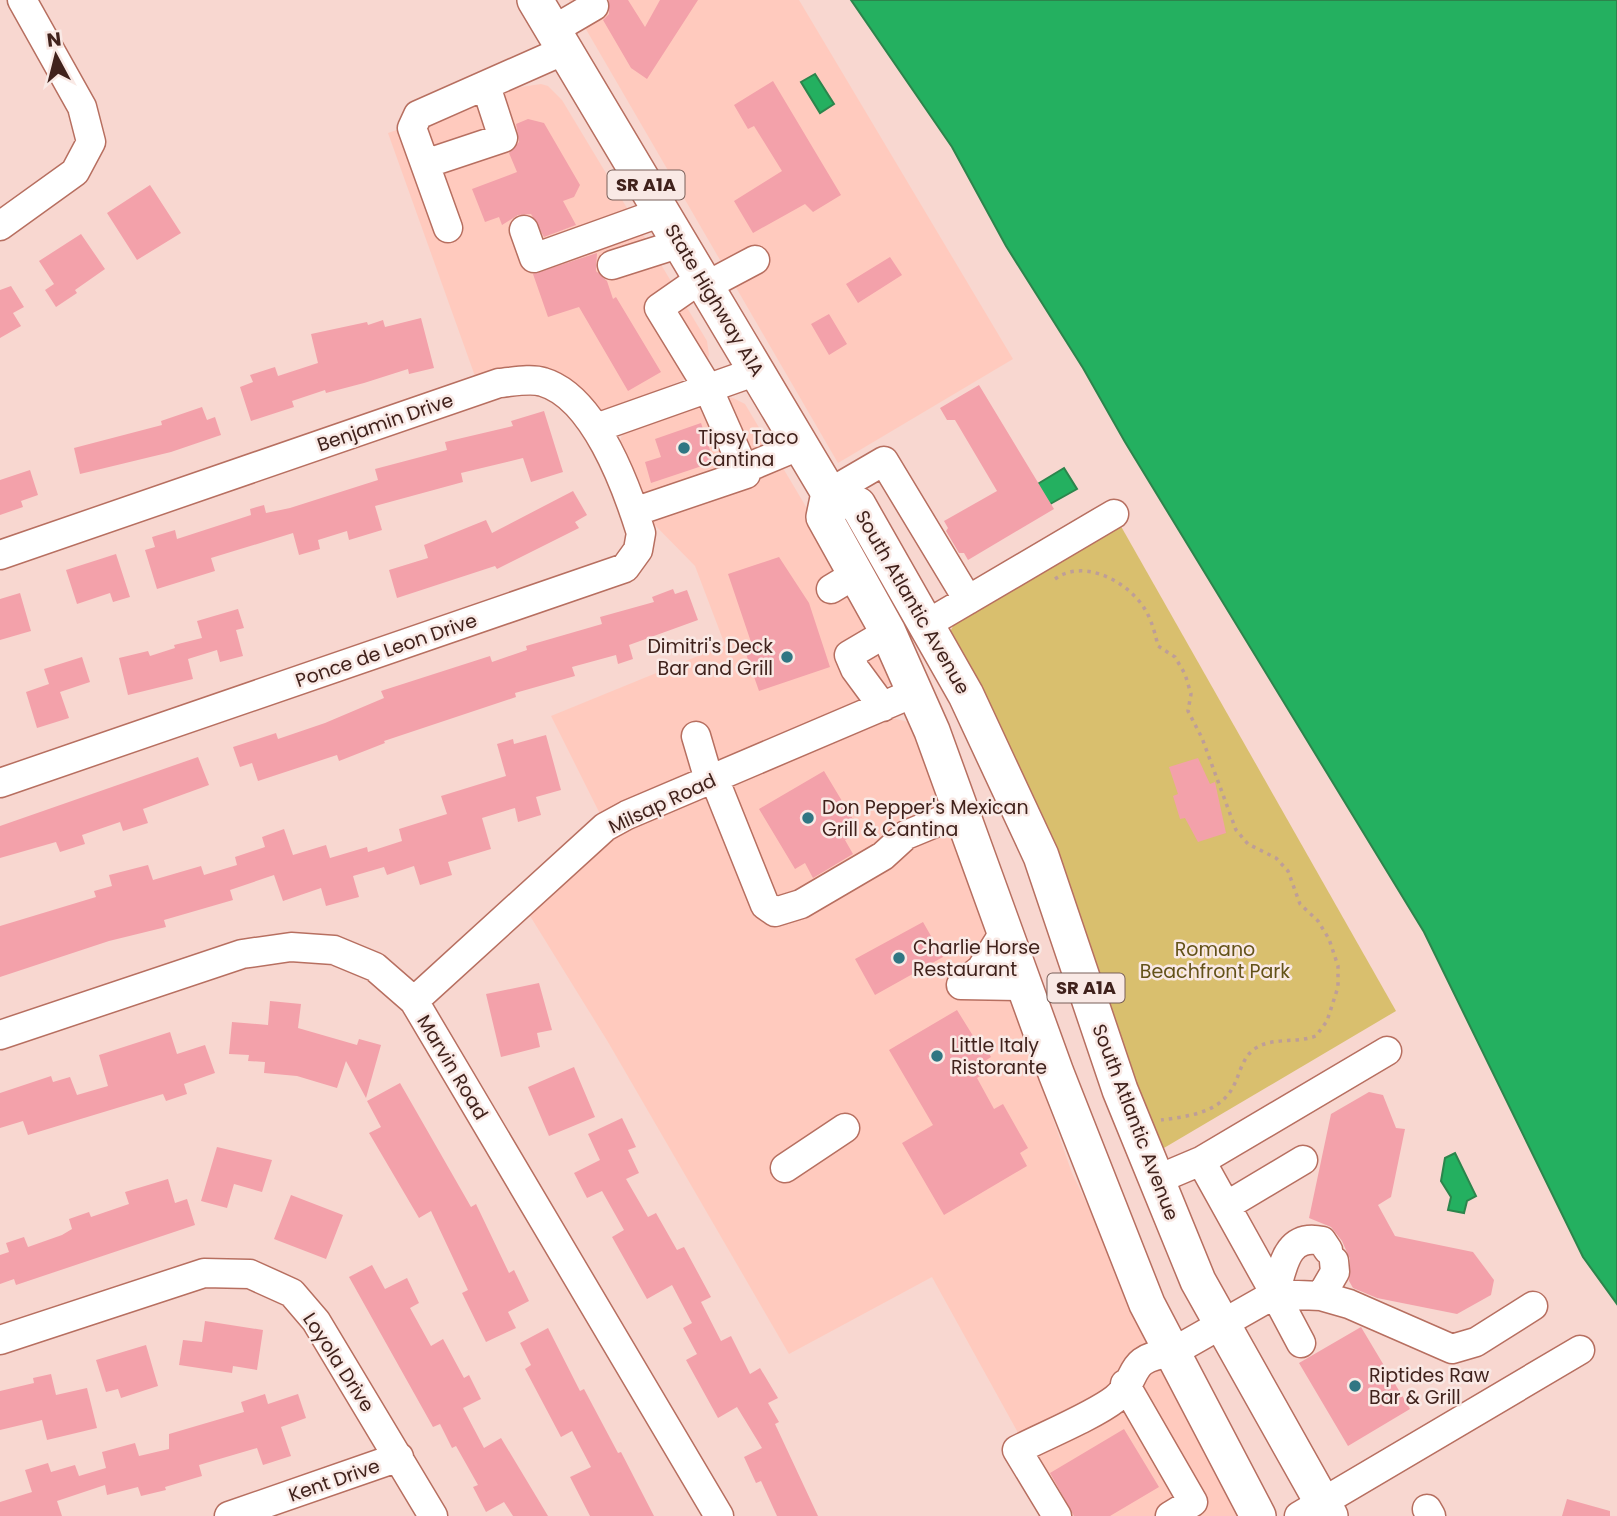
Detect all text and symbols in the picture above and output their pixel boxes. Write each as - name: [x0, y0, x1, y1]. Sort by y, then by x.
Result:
- north arrow: [21, 21, 91, 91]
- text: N: [45, 25, 63, 54]
- road number: SR A1A: [608, 170, 684, 200]
- street label: State Highway A1A: [658, 219, 771, 382]
- street label: Benjamin Drive: [314, 387, 457, 458]
- place label: Tipsy Taco Cantina: [698, 424, 798, 473]
- marker: Tipsy Taco Cantina: [676, 440, 692, 456]
- street label: South Atlantic Avenue: [849, 505, 976, 699]
- street label: Ponce de Leon Drive: [292, 607, 481, 694]
- place label: Dimitri's Deck Bar and Grill: [647, 633, 773, 682]
- marker: Dimitri's Deck Bar and Grill: [779, 649, 795, 665]
- street label: Milsap Road: [604, 767, 720, 840]
- place label: Don Pepper's Mexican Grill & Cantina: [822, 794, 1029, 843]
- marker: Don Pepper's Mexican Grill & Cantina: [800, 810, 816, 826]
- place label: Charlie Horse Restaurant: [913, 934, 1040, 983]
- park label: Romano Beachfront Park: [1140, 936, 1290, 985]
- marker: Charlie Horse Restaurant: [891, 950, 907, 966]
- road number: SR A1A: [1048, 973, 1124, 1002]
- street label: Marvin Road: [411, 1010, 495, 1125]
- street label: South Atlantic Avenue: [1086, 1020, 1186, 1224]
- place label: Little Italy Ristorante: [951, 1032, 1047, 1081]
- marker: Little Italy Ristorante: [929, 1048, 945, 1064]
- street label: Loyola Drive: [296, 1307, 381, 1417]
- place label: Riptides Raw Bar & Grill: [1369, 1362, 1490, 1411]
- marker: Riptides Raw Bar & Grill: [1347, 1378, 1363, 1394]
- street label: Kent Drive: [285, 1452, 383, 1509]

